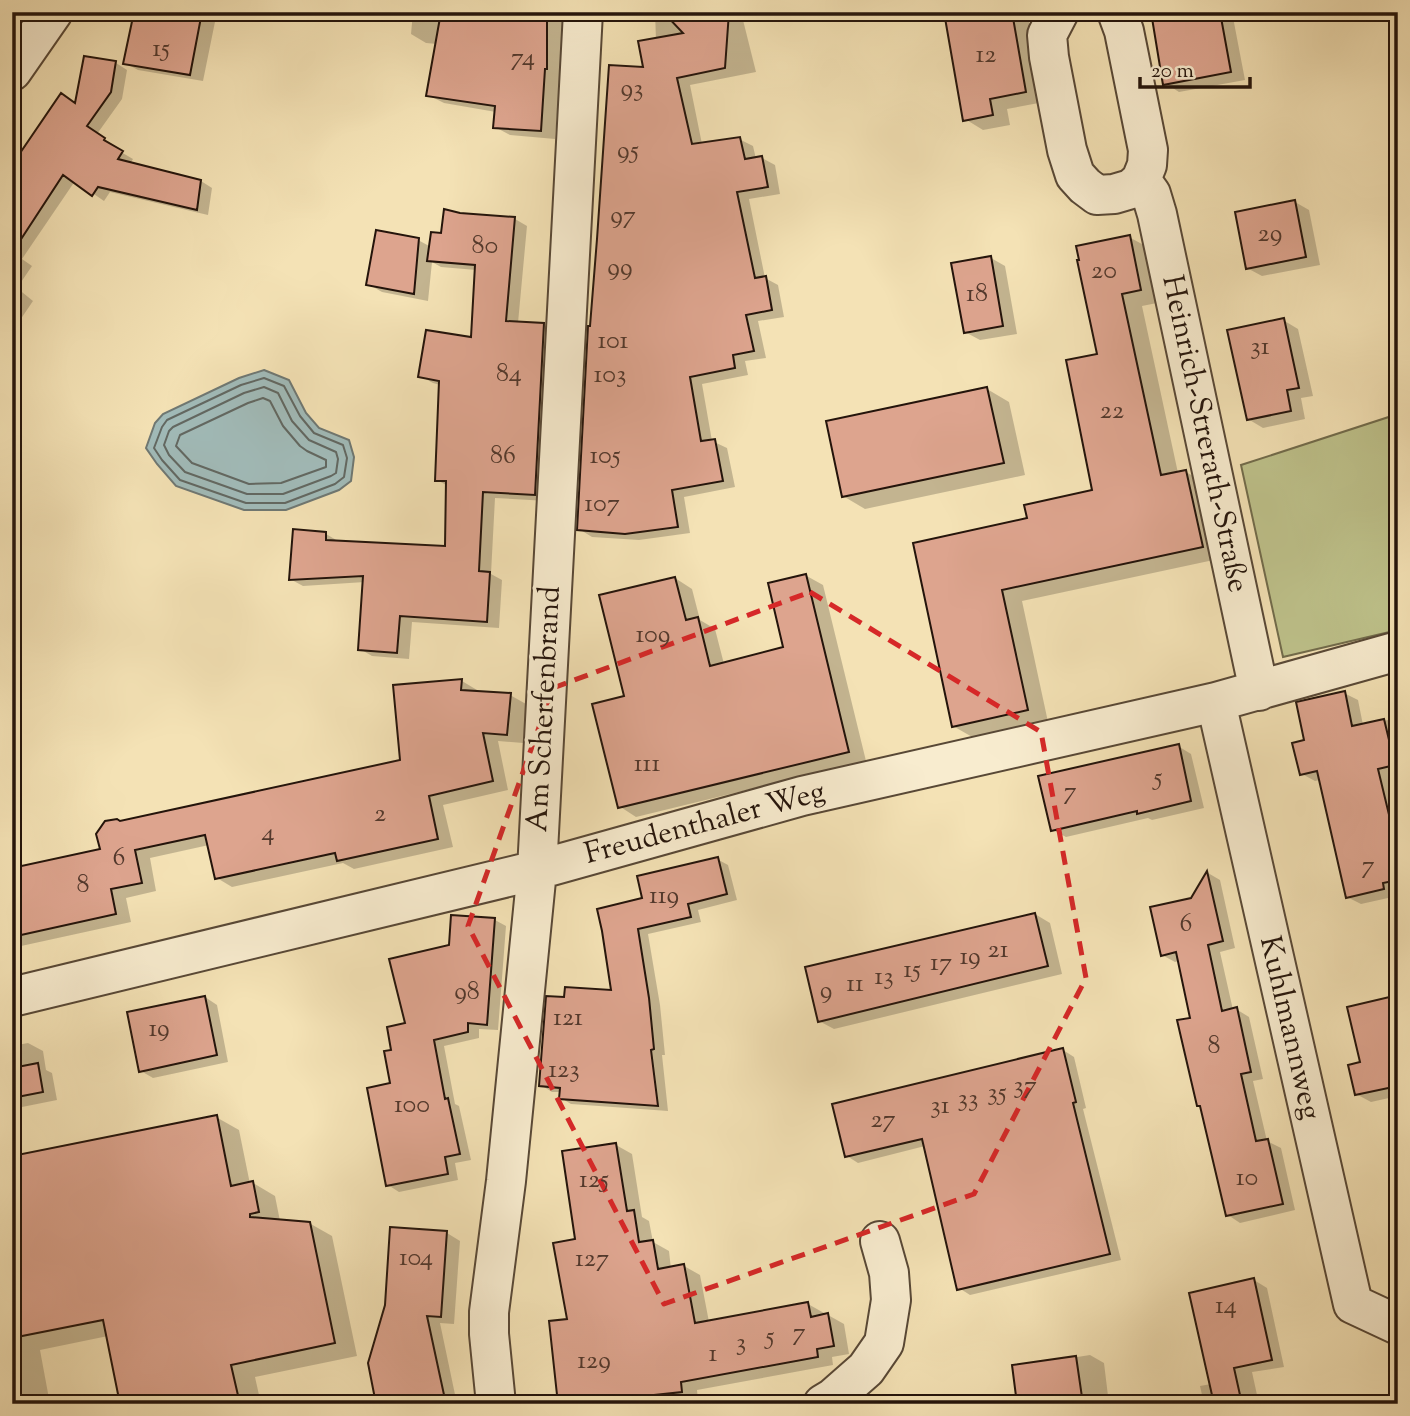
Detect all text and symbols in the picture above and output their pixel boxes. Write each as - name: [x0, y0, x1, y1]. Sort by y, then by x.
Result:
- house number: 15: [152, 31, 170, 68]
- house number: 12: [975, 37, 997, 74]
- house number: 74: [511, 40, 535, 77]
- scale bar: [1140, 46, 1251, 90]
- text: 20 m: [1151, 57, 1194, 87]
- house number: 93: [620, 71, 644, 108]
- house number: 95: [617, 133, 639, 170]
- house number: 97: [610, 198, 636, 235]
- house number: 29: [1258, 216, 1282, 253]
- house number: 80: [472, 228, 498, 265]
- house number: 99: [607, 250, 633, 287]
- house number: 20: [1091, 253, 1117, 290]
- street label: Heinrich-Strerath-Straße: [1149, 271, 1259, 597]
- house number: 18: [966, 276, 988, 313]
- house number: 101: [598, 323, 629, 360]
- house number: 31: [1250, 329, 1270, 366]
- house number: 84: [496, 356, 522, 393]
- house number: 103: [594, 357, 626, 394]
- house number: 22: [1100, 393, 1124, 430]
- house number: 86: [490, 438, 516, 475]
- house number: 105: [589, 438, 621, 475]
- house number: 107: [584, 486, 620, 523]
- street label: Am Scherfenbrand: [517, 585, 573, 833]
- house number: 109: [636, 617, 670, 654]
- house number: 111: [634, 746, 660, 783]
- house number: 5: [1152, 760, 1163, 797]
- street label: Freudenthaler Weg: [580, 771, 830, 877]
- house number: 7: [1063, 774, 1077, 811]
- house number: 2: [374, 796, 386, 833]
- house number: 4: [261, 815, 275, 852]
- house number: 6: [113, 840, 125, 877]
- house number: 7: [1361, 848, 1375, 885]
- house number: 8: [76, 867, 90, 904]
- house number: 119: [649, 878, 679, 915]
- house number: 6: [1180, 906, 1192, 943]
- house number: 21: [987, 932, 1009, 969]
- street label: Kuhlmannweg: [1247, 932, 1331, 1124]
- house number: 19: [959, 939, 981, 976]
- house number: 17: [930, 945, 952, 982]
- house number: 15: [903, 952, 921, 989]
- house number: 13: [874, 959, 894, 996]
- house number: 11: [846, 966, 864, 1003]
- house number: 9: [820, 973, 832, 1010]
- house number: 98: [454, 974, 480, 1011]
- house number: 121: [553, 1000, 583, 1037]
- house number: 19: [148, 1011, 170, 1048]
- house number: 8: [1207, 1028, 1221, 1065]
- house number: 123: [548, 1052, 580, 1089]
- house number: 37: [1013, 1068, 1037, 1105]
- house number: 35: [987, 1075, 1007, 1112]
- house number: 33: [957, 1081, 979, 1118]
- house number: 100: [394, 1087, 430, 1124]
- house number: 31: [930, 1088, 950, 1125]
- house number: 27: [870, 1102, 896, 1139]
- house number: 10: [1236, 1160, 1258, 1197]
- house number: 125: [579, 1162, 609, 1199]
- house number: 104: [399, 1240, 433, 1277]
- house number: 127: [575, 1241, 609, 1278]
- house number: 14: [1215, 1288, 1237, 1325]
- house number: 7: [792, 1315, 806, 1352]
- house number: 5: [764, 1319, 775, 1356]
- house number: 3: [736, 1325, 746, 1362]
- house number: 1: [709, 1336, 718, 1373]
- house number: 129: [577, 1343, 611, 1380]

